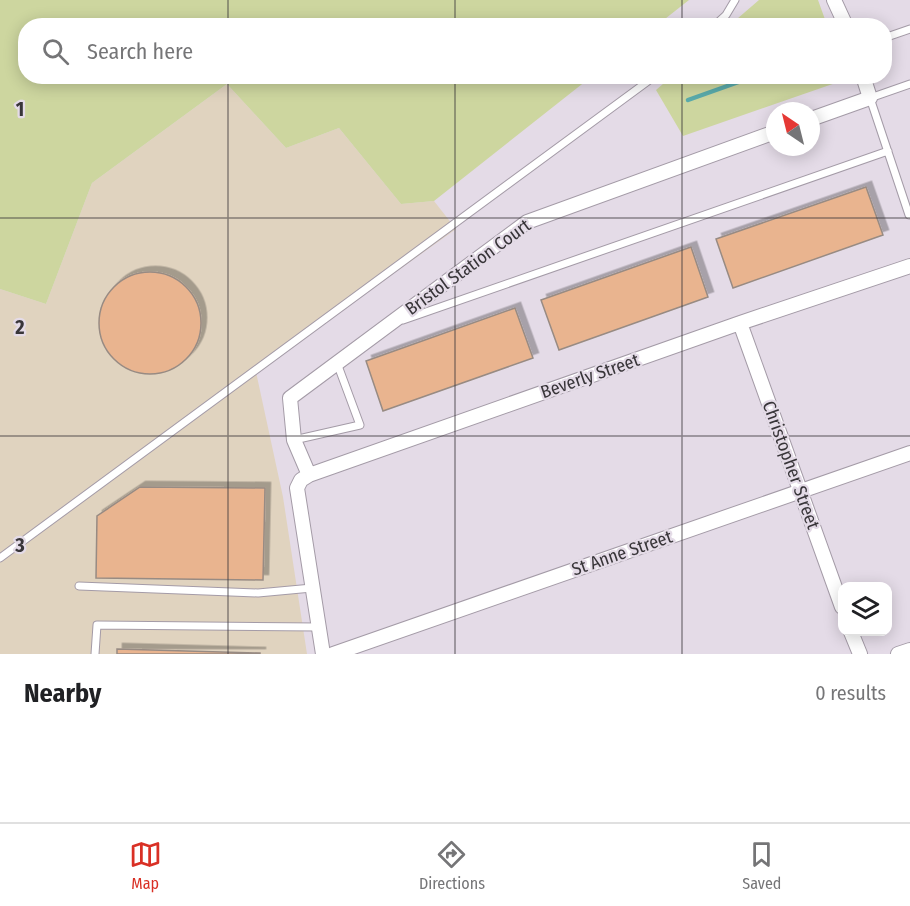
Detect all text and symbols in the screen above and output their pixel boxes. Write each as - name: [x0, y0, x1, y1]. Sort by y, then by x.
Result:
- search box: [18, 18, 892, 84]
- icon: search: [39, 35, 72, 68]
- text: Search here: [87, 38, 193, 65]
- text: 1: [16, 97, 24, 121]
- north arrow: [766, 102, 820, 156]
- street label: Bristol Station Court: [401, 214, 535, 320]
- text: 2: [14, 315, 25, 339]
- street label: Beverly Street: [538, 349, 642, 403]
- street label: Christopher Street: [758, 398, 824, 532]
- street label: St Anne Street: [569, 525, 675, 580]
- text: 3: [14, 533, 25, 557]
- map controls: [838, 582, 892, 636]
- button: layers: [838, 582, 892, 636]
- text: Nearby: [24, 678, 101, 709]
- text: 0 results: [815, 681, 886, 705]
- tab: Map: [129, 838, 162, 893]
- tab: Directions: [419, 838, 485, 893]
- tab: Saved: [742, 838, 781, 893]

